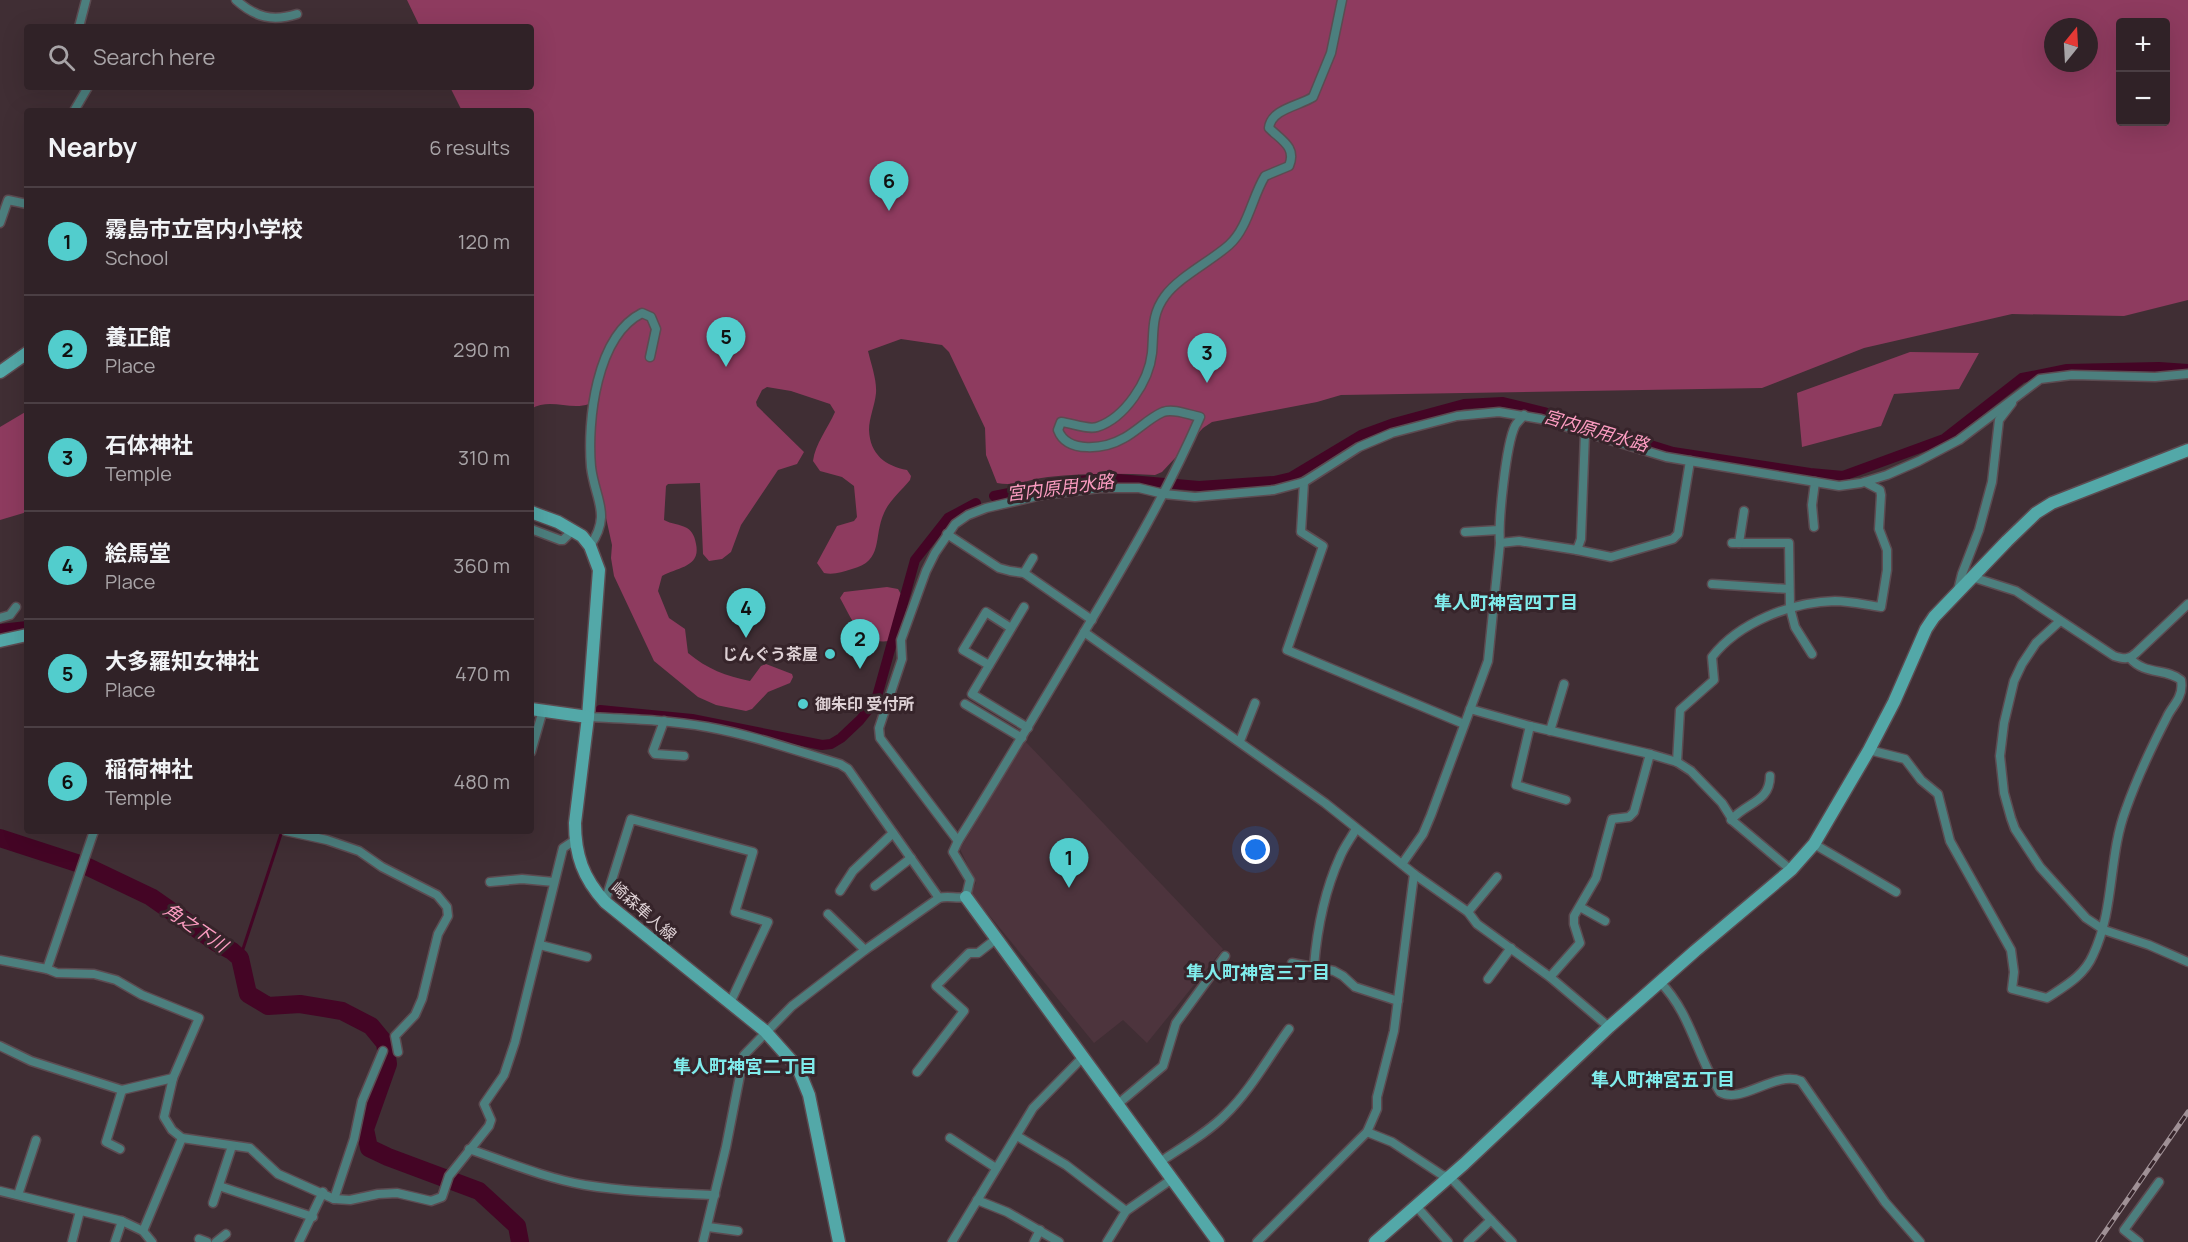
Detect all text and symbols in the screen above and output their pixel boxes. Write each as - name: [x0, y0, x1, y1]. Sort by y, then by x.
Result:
- north arrow: [2044, 18, 2098, 72]
- map controls: [2116, 18, 2170, 126]
- button: +: [2116, 18, 2170, 72]
- search box: [24, 24, 534, 90]
- icon: search: [45, 41, 78, 74]
- text: Search here: [93, 42, 215, 72]
- button: −: [2116, 72, 2170, 126]
- text: Nearby: [48, 129, 137, 165]
- text: 6 results: [429, 134, 510, 161]
- pin: 6: [870, 162, 908, 211]
- text: 霧島市立宮内小学校: [105, 214, 303, 244]
- text: 1: [63, 228, 72, 255]
- text: 120 m: [458, 228, 510, 255]
- text: School: [105, 244, 169, 271]
- pin: 5: [706, 318, 746, 367]
- text: 養正館: [105, 322, 171, 352]
- pin: 3: [1188, 334, 1226, 383]
- text: 2: [62, 336, 73, 363]
- text: 290 m: [453, 336, 510, 363]
- text: Place: [105, 352, 155, 379]
- water label: 宮内原用水路: [1541, 404, 1653, 457]
- text: 石体神社: [105, 430, 193, 460]
- text: 3: [62, 444, 73, 471]
- text: 310 m: [458, 444, 510, 471]
- text: Temple: [105, 460, 172, 487]
- water label: 宮内原用水路: [1005, 468, 1117, 505]
- text: 絵馬堂: [105, 538, 171, 568]
- text: 4: [61, 552, 74, 579]
- text: 360 m: [453, 552, 510, 579]
- text: Place: [105, 568, 155, 595]
- pin: 4: [726, 588, 766, 638]
- district label: 隼人町神宮四丁目: [1434, 590, 1578, 614]
- pin: 2: [840, 620, 880, 669]
- place label: じんぐう茶屋: [722, 643, 818, 665]
- text: 大多羅知女神社: [105, 646, 259, 676]
- marker: じんぐう茶屋: [823, 647, 837, 661]
- text: 5: [62, 660, 73, 687]
- text: 470 m: [455, 660, 510, 687]
- text: Place: [105, 676, 155, 703]
- place label: 御朱印 受付所: [815, 693, 914, 715]
- marker: 御朱印 受付所: [796, 697, 810, 711]
- text: 稲荷神社: [105, 754, 193, 784]
- text: 6: [61, 768, 74, 795]
- text: 480 m: [453, 768, 510, 795]
- text: Temple: [105, 784, 172, 811]
- your location: [1241, 835, 1270, 864]
- pin: 1: [1050, 838, 1088, 888]
- street label: 崎森隼人線: [607, 876, 681, 946]
- water label: 角之下川: [159, 897, 234, 958]
- district label: 隼人町神宮三丁目: [1186, 960, 1330, 984]
- district label: 隼人町神宮二丁目: [673, 1054, 817, 1078]
- district label: 隼人町神宮五丁目: [1591, 1067, 1735, 1091]

